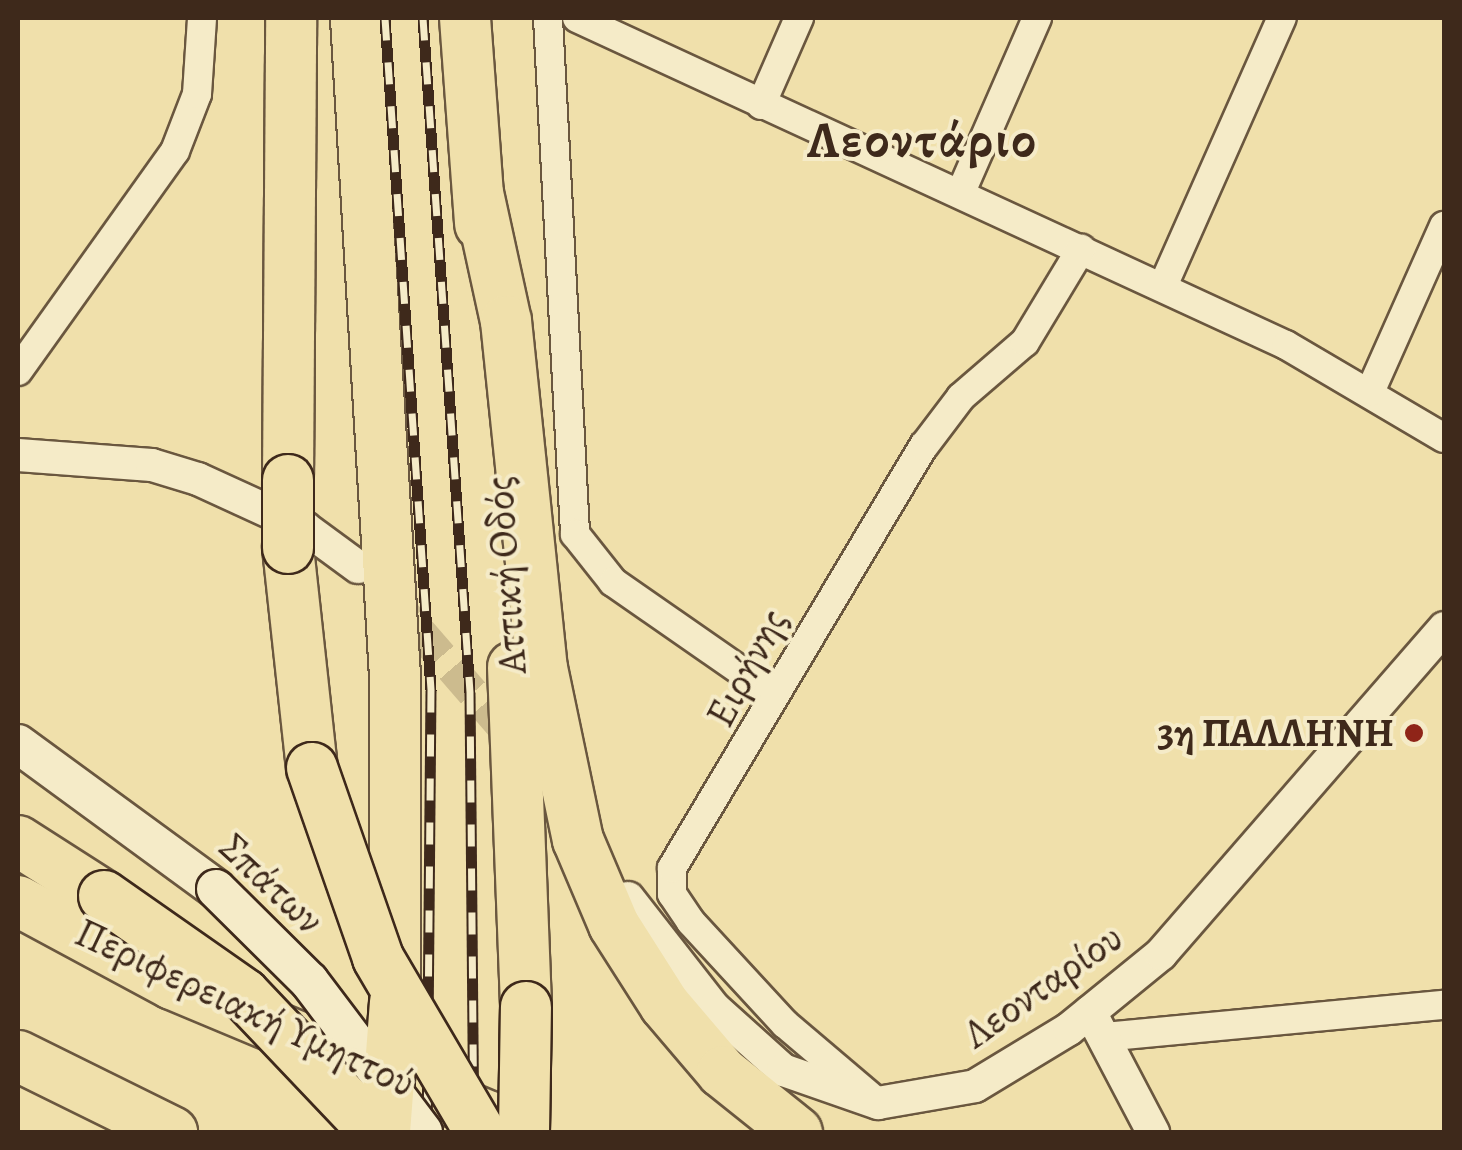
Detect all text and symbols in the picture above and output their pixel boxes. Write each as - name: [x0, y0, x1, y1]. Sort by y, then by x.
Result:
- district label: Λεοντάριο: [807, 111, 1039, 171]
- street label: Αττική Οδός: [475, 475, 537, 675]
- street label: Ειρήνης: [696, 601, 798, 735]
- place label: 3η ΠΑΛΛΗΝΗ: [1157, 709, 1394, 757]
- marker: 3η ΠΑΛΛΗΝΗ: [1403, 722, 1425, 744]
- street label: Σπάτων: [209, 824, 333, 944]
- street label: Περιφερειακή Υμηττού: [68, 908, 422, 1108]
- street label: Λεονταρίου: [954, 914, 1132, 1058]

